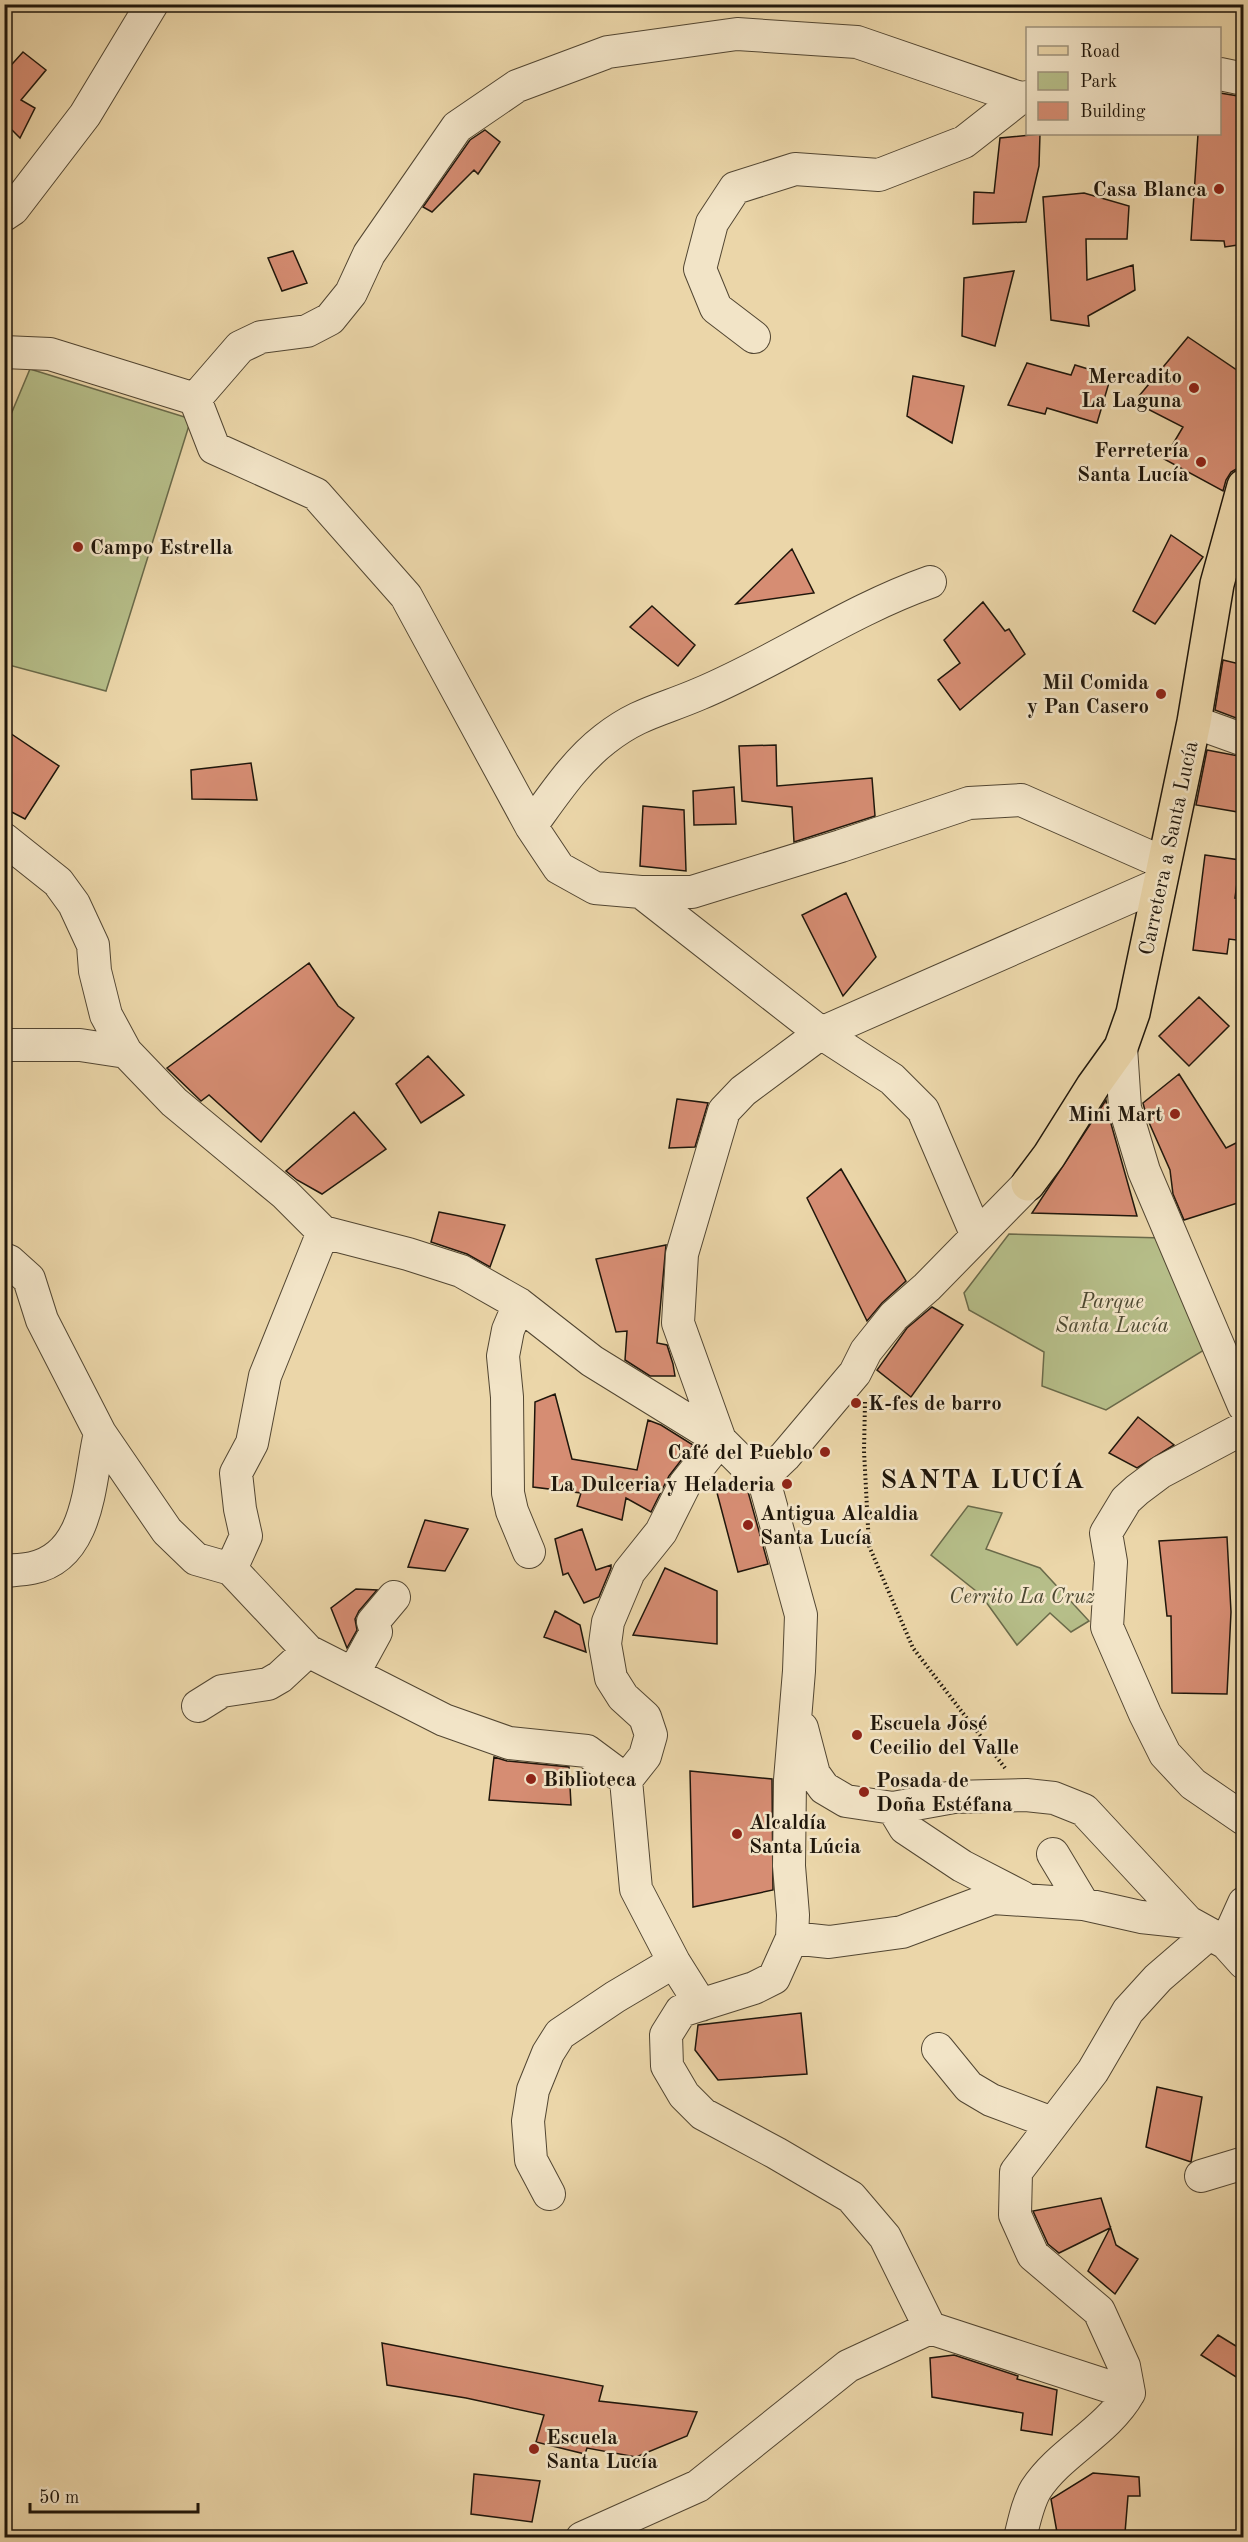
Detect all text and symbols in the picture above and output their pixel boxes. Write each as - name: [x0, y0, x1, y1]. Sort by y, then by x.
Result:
- legend: [1026, 27, 1221, 135]
- text: Road: [1080, 43, 1120, 61]
- text: Park: [1080, 73, 1117, 91]
- text: Building: [1080, 103, 1146, 121]
- place label: Casa Blanca: [1093, 180, 1207, 201]
- marker: Casa Blanca: [1212, 182, 1226, 196]
- place label: Mercadito La Laguna: [1081, 367, 1182, 412]
- marker: Mercadito La Laguna: [1187, 381, 1201, 395]
- place label: Ferretería Santa Lucía: [1077, 441, 1189, 486]
- marker: Ferretería Santa Lucía: [1194, 455, 1208, 469]
- place label: Campo Estrella: [90, 538, 233, 559]
- marker: Campo Estrella: [71, 540, 85, 554]
- place label: Mil Comida y Pan Casero: [1027, 673, 1149, 718]
- marker: Mil Comida y Pan Casero: [1154, 687, 1168, 701]
- street label: Carretera a Santa Lucía: [1137, 739, 1202, 957]
- place label: Mini Mart: [1068, 1105, 1163, 1126]
- marker: Mini Mart: [1168, 1107, 1182, 1121]
- park label: Parque Santa Lucía: [1055, 1292, 1169, 1337]
- place label: K-fes de barro: [868, 1394, 1002, 1415]
- marker: K-fes de barro: [849, 1396, 863, 1410]
- place label: Café del Pueblo: [667, 1443, 813, 1464]
- marker: Café del Pueblo: [818, 1445, 832, 1459]
- district label: SANTA LUCÍA: [880, 1462, 1086, 1494]
- place label: La Dulceria y Heladeria: [550, 1475, 775, 1496]
- marker: La Dulceria y Heladeria: [780, 1477, 794, 1491]
- place label: Antigua Alcaldia Santa Lucía: [760, 1504, 919, 1549]
- marker: Antigua Alcaldia Santa Lucía: [741, 1518, 755, 1532]
- park label: Cerrito La Cruz: [949, 1587, 1095, 1608]
- place label: Escuela José Cecilio del Valle: [869, 1714, 1019, 1759]
- marker: Escuela José Cecilio del Valle: [850, 1728, 864, 1742]
- place label: Biblioteca: [543, 1770, 637, 1791]
- place label: Posada de Doña Estéfana: [876, 1771, 1013, 1816]
- marker: Biblioteca: [524, 1772, 538, 1786]
- marker: Posada de Doña Estéfana: [857, 1785, 871, 1799]
- place label: Alcaldía Santa Lúcia: [749, 1813, 861, 1858]
- marker: Alcaldía Santa Lúcia: [730, 1827, 744, 1841]
- place label: Escuela Santa Lucía: [546, 2428, 658, 2473]
- marker: Escuela Santa Lucía: [527, 2442, 541, 2456]
- scale bar: [30, 2476, 198, 2514]
- text: 50 m: [39, 2489, 79, 2507]

